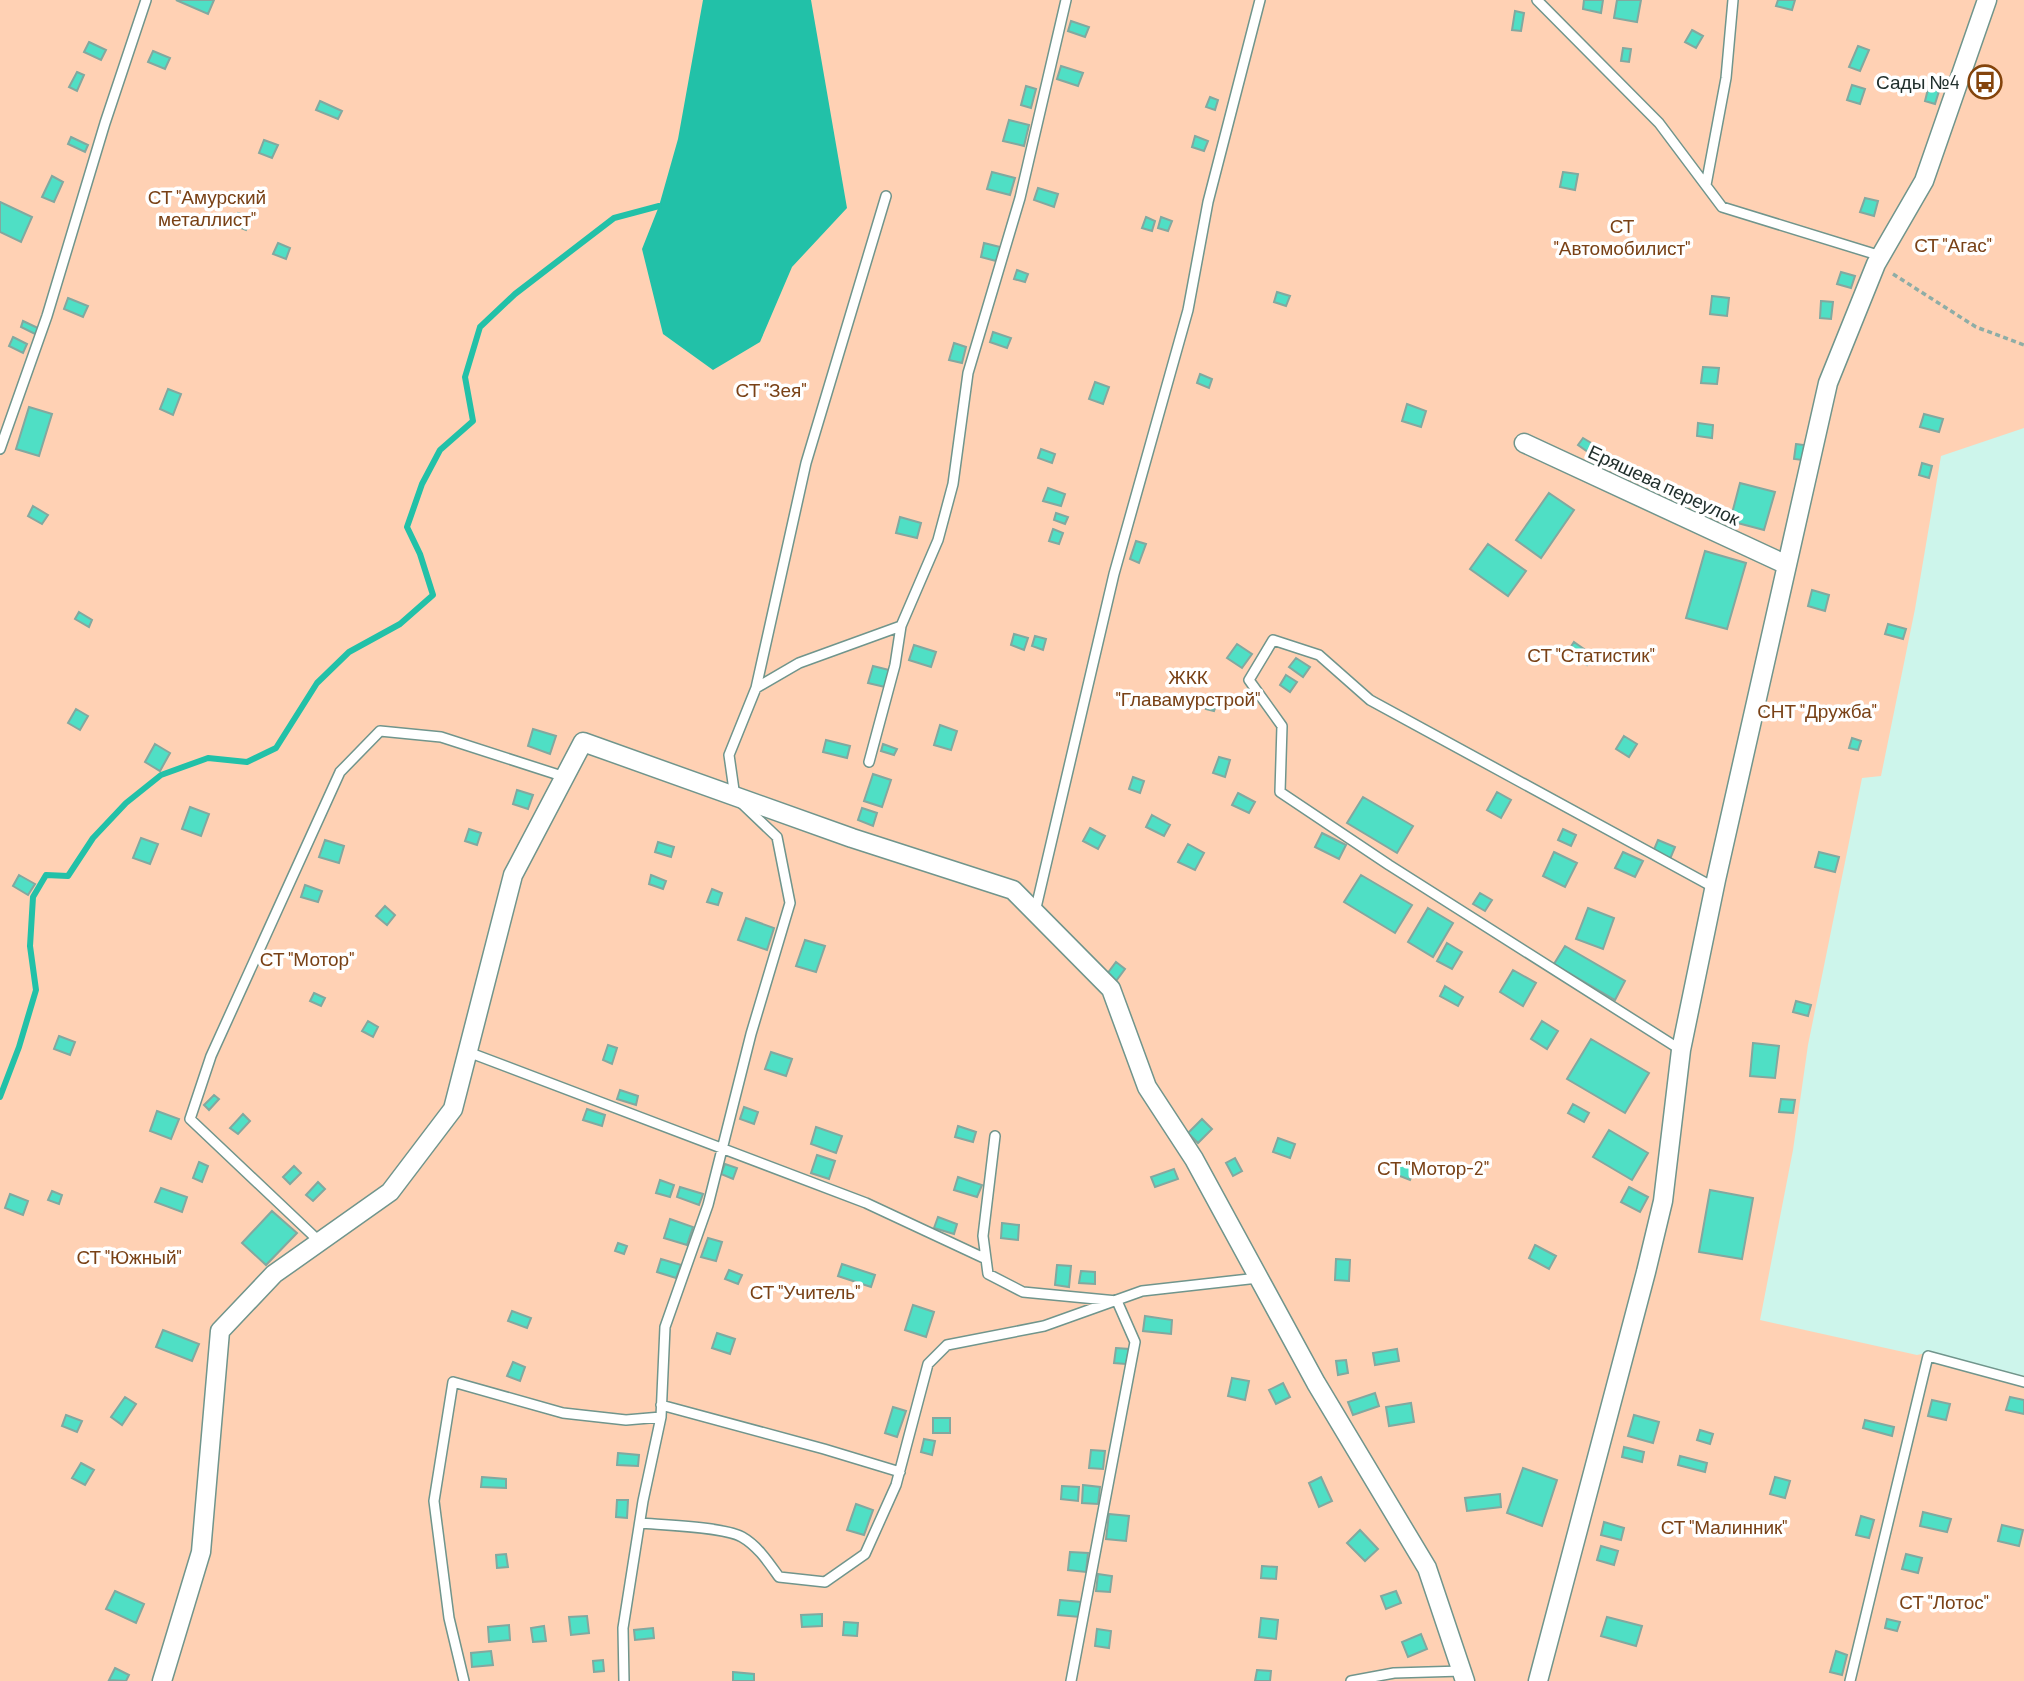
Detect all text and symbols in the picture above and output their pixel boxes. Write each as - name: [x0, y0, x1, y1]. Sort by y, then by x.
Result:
- bus stop icon: Сады №4: [1966, 63, 2004, 101]
- place label: Сады №4: [1876, 70, 1960, 93]
- park label: СТ "Амурский металлист": [148, 185, 266, 230]
- park label: СТ "Автомобилист": [1554, 214, 1690, 259]
- park label: СТ "Агас": [1914, 233, 1992, 256]
- park label: СТ "Зея": [736, 378, 806, 401]
- street label: Еряшева переулок: [1585, 439, 1744, 530]
- park label: СТ "Статистик": [1527, 643, 1655, 666]
- park label: ЖКК "Главамурстрой": [1116, 665, 1260, 710]
- park label: СНТ "Дружба": [1757, 699, 1877, 722]
- park label: СТ "Мотор": [260, 947, 354, 970]
- park label: СТ "Мотор-2": [1377, 1156, 1489, 1179]
- park label: СТ "Южный": [76, 1245, 182, 1268]
- park label: СТ "Учитель": [750, 1280, 860, 1303]
- park label: СТ "Малинник": [1661, 1515, 1787, 1538]
- park label: СТ "Лотос": [1899, 1590, 1989, 1613]

